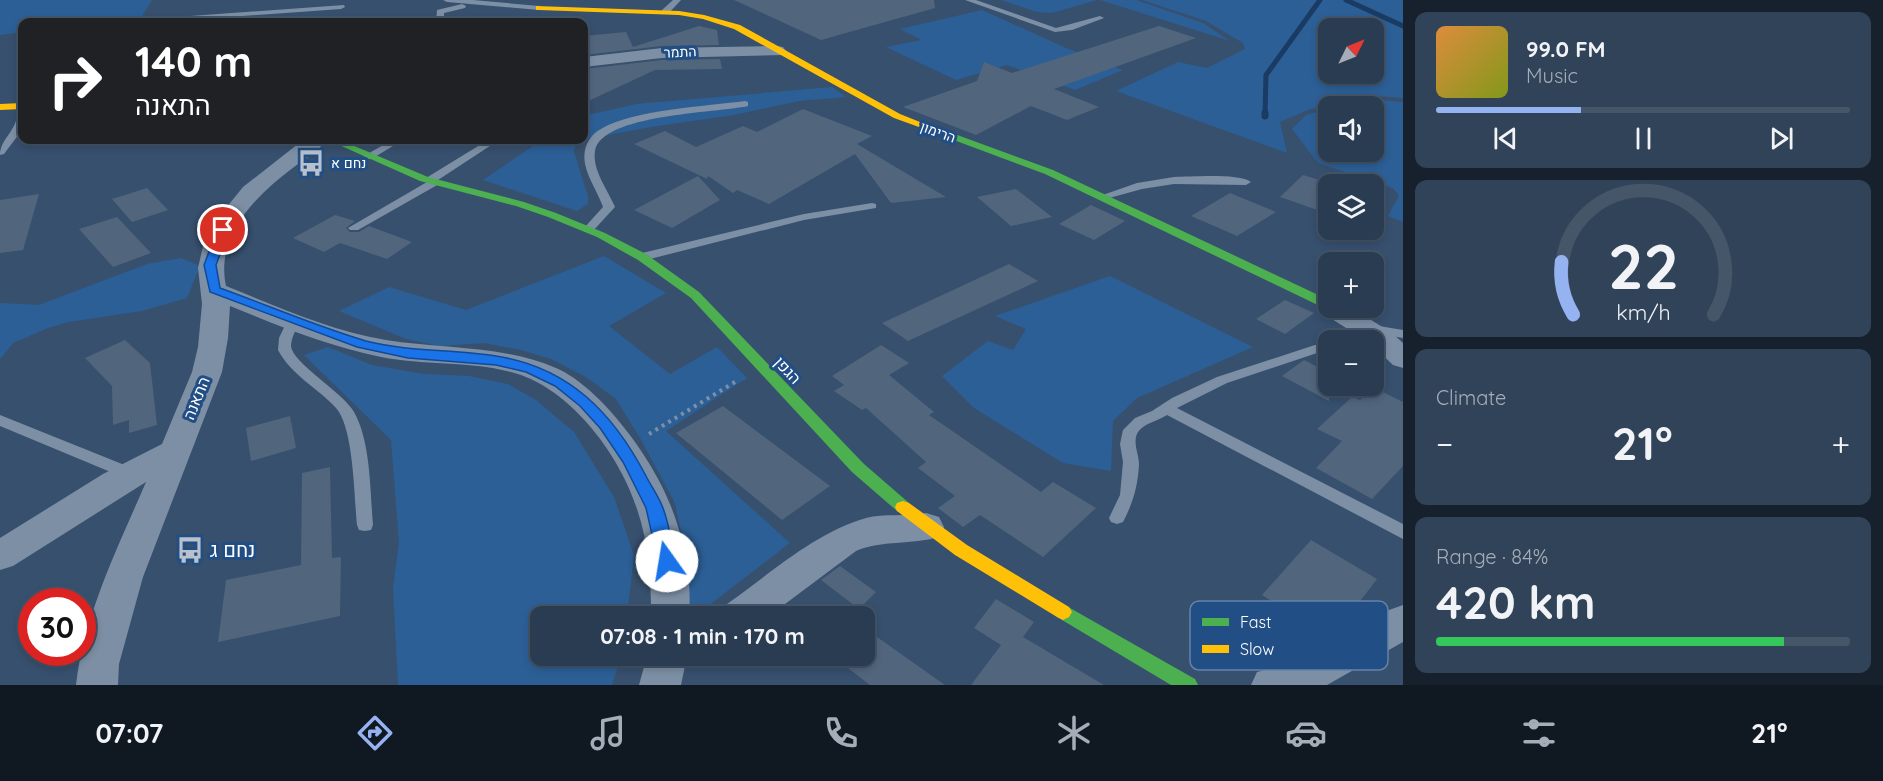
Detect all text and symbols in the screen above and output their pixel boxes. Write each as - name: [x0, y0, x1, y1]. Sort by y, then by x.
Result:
- north arrow: [1318, 18, 1384, 84]
- map controls: [1318, 18, 1384, 396]
- text: 140 m: [135, 35, 252, 88]
- text: 99.0 FM: [1526, 35, 1606, 63]
- icon: right: [36, 42, 114, 120]
- street label: התמר: [663, 42, 697, 62]
- text: Music: [1526, 63, 1578, 88]
- text: התאנה: [135, 88, 211, 122]
- button: sound: [1318, 96, 1384, 162]
- street label: הרימון: [918, 117, 958, 147]
- icon: previous: [1489, 122, 1522, 155]
- icon: pause: [1627, 122, 1660, 155]
- icon: next: [1765, 122, 1798, 155]
- bus stop icon: נחם א: [296, 148, 326, 178]
- place label: נחם א: [331, 154, 366, 172]
- button: layers: [1318, 174, 1384, 240]
- pin: [197, 204, 248, 255]
- icon: arrive: [206, 213, 239, 246]
- text: 22: [1607, 228, 1679, 306]
- button: +: [1318, 252, 1384, 318]
- text: km/h: [1616, 300, 1670, 326]
- button: −: [1318, 330, 1384, 396]
- street label: הגפן: [770, 352, 806, 388]
- street label: התאנה: [178, 373, 214, 423]
- text: Climate: [1436, 385, 1506, 410]
- text: 21°: [1612, 415, 1673, 471]
- text: −: [1436, 423, 1453, 464]
- text: +: [1831, 423, 1850, 464]
- position arrow: [635, 529, 699, 593]
- bus stop icon: נחם ג: [175, 535, 205, 565]
- place label: נחם ג: [210, 537, 255, 562]
- text: Range · 84%: [1436, 544, 1548, 569]
- text: 420 km: [1436, 574, 1595, 630]
- speed limit sign: 30: [18, 588, 96, 666]
- legend: [1190, 601, 1388, 670]
- text: Fast: [1240, 612, 1271, 632]
- text: 07:08 · 1 min · 170 m: [600, 622, 805, 650]
- text: Slow: [1240, 639, 1274, 659]
- icon: directions: [354, 712, 396, 754]
- icon: music: [587, 712, 629, 754]
- icon: phone: [820, 712, 862, 754]
- icon: climate: [1053, 712, 1095, 754]
- icon: car: [1285, 712, 1327, 754]
- icon: filters: [1518, 712, 1560, 754]
- text: 07:07: [95, 716, 163, 750]
- text: 21°: [1751, 716, 1788, 750]

